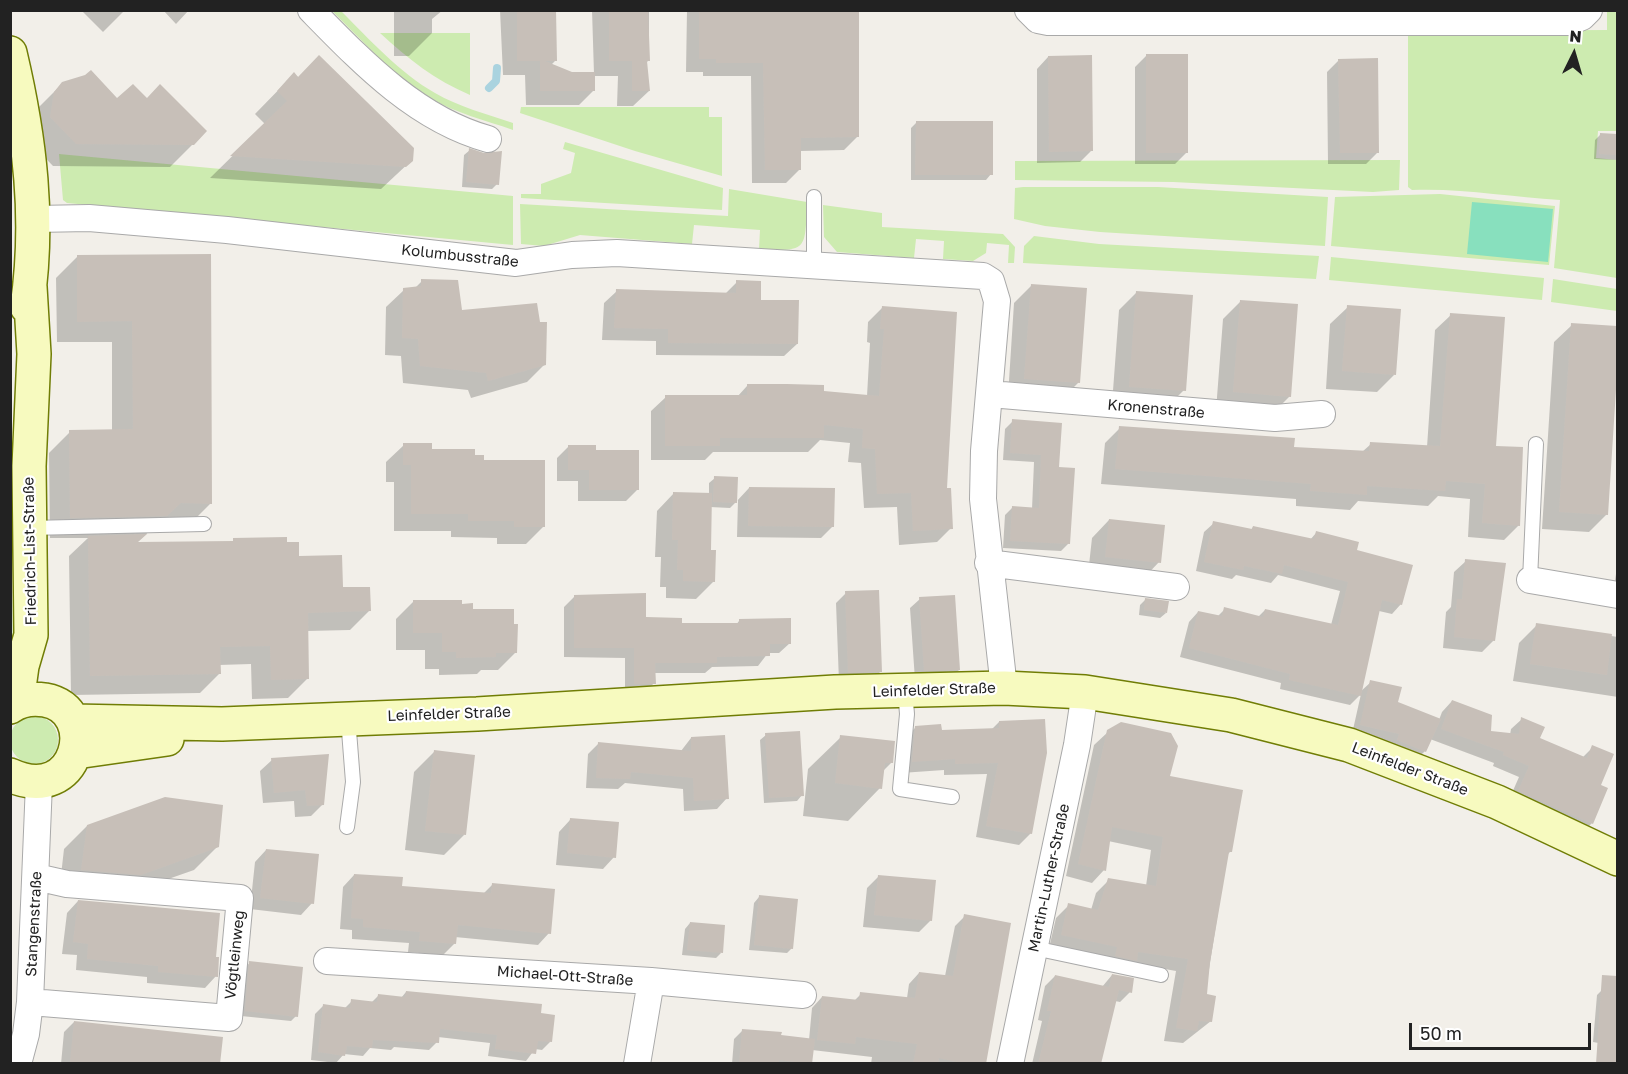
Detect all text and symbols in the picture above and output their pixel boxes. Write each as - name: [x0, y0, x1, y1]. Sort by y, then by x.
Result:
- north arrow: [1544, 24, 1604, 84]
- text: N: [1569, 26, 1582, 47]
- street label: Kolumbusstraße: [400, 241, 520, 271]
- street label: Kronenstraße: [1107, 396, 1205, 422]
- street label: Friedrich-List-Straße: [20, 477, 40, 625]
- street label: Leinfelder Straße: [872, 679, 996, 701]
- street label: Leinfelder Straße: [387, 703, 511, 725]
- street label: Leinfelder Straße: [1349, 738, 1471, 800]
- street label: Martin-Luther-Straße: [1024, 802, 1074, 954]
- street label: Stangenstraße: [22, 871, 46, 977]
- street label: Vögtleinweg: [221, 909, 249, 1001]
- street label: Michael-Ott-Straße: [496, 962, 634, 990]
- scale bar: [1412, 1011, 1594, 1049]
- text: 50 m: [1420, 1022, 1462, 1044]

